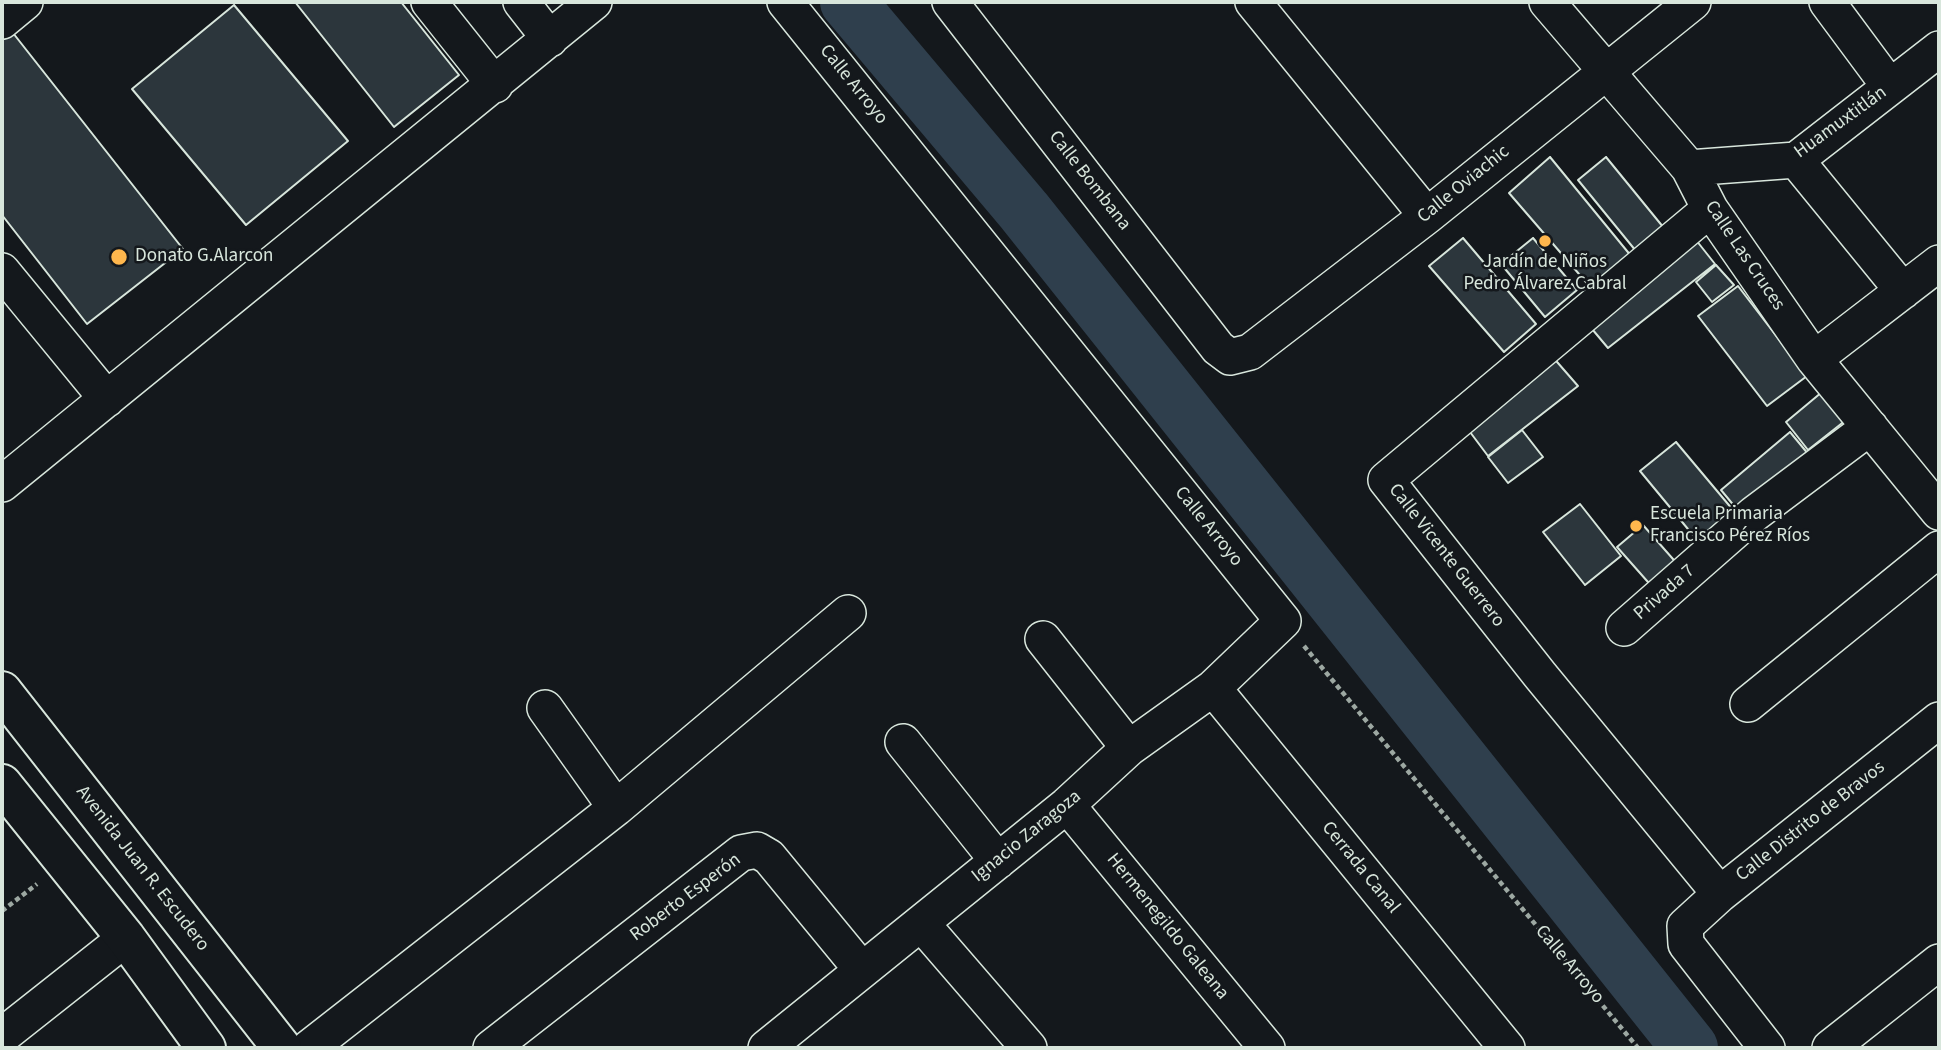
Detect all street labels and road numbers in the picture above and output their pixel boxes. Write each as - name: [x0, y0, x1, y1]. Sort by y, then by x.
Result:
- street label: Calle Arroyo: [814, 41, 892, 129]
- street label: Huamuxtitlán: [1790, 82, 1892, 164]
- street label: Calle Bombana: [1043, 127, 1135, 235]
- street label: Calle Oviachic: [1414, 141, 1514, 229]
- street label: Calle Las Cruces: [1699, 197, 1789, 315]
- street label: Calle Vicente Guerrero: [1383, 480, 1509, 632]
- street label: Calle Arroyo: [1169, 483, 1247, 571]
- street label: Privada 7: [1630, 560, 1700, 626]
- street label: Calle Distrito de Bravos: [1732, 757, 1890, 887]
- street label: Avenida Juan R. Escudero: [70, 782, 214, 956]
- street label: Ignacio Zaragoza: [968, 786, 1086, 888]
- street label: Cerrada Canal: [1316, 817, 1404, 919]
- street label: Roberto Esperón: [626, 849, 746, 947]
- street label: Hermenegildo Galeana: [1101, 849, 1233, 1005]
- street label: Calle Arroyo: [1529, 921, 1609, 1009]

